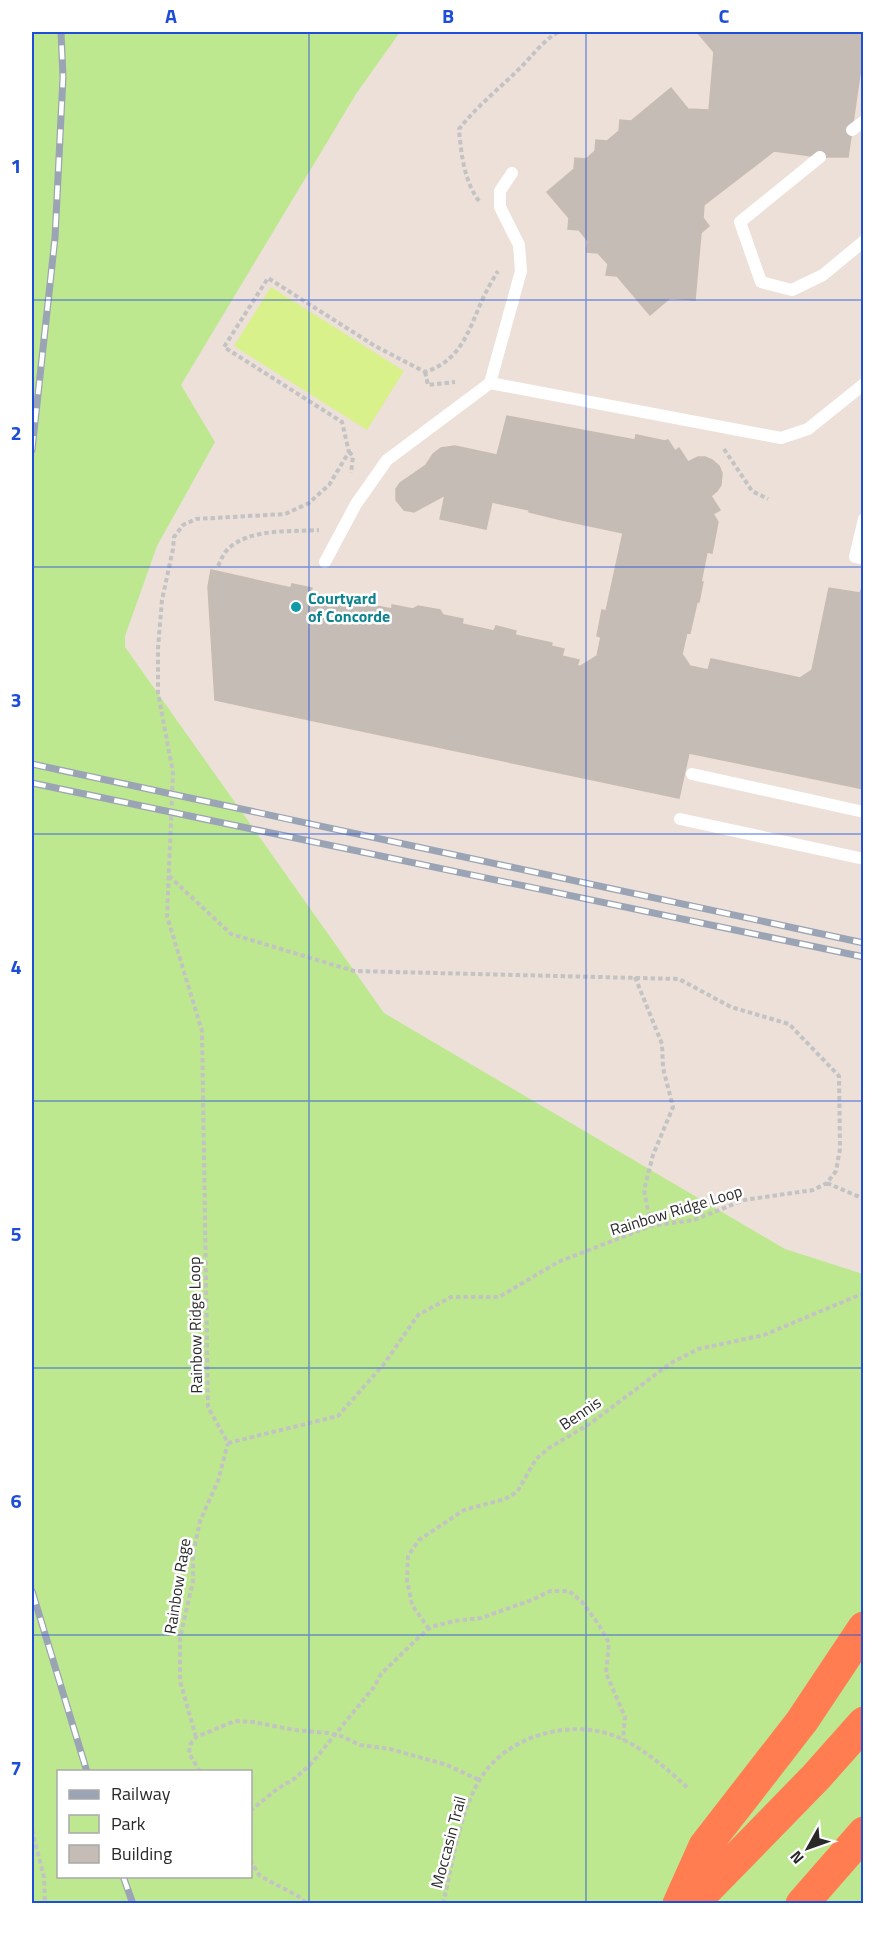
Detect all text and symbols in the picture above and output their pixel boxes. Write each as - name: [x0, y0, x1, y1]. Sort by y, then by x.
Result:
- text: A: [165, 0, 177, 31]
- text: B: [442, 0, 454, 31]
- text: C: [719, 0, 730, 31]
- text: 1: [10, 150, 22, 181]
- text: 2: [10, 417, 22, 448]
- place label: Courtyard of Concorde: [308, 586, 390, 628]
- marker: Courtyard of Concorde: [289, 600, 303, 614]
- text: 3: [10, 684, 22, 715]
- text: 4: [10, 951, 22, 982]
- street label: Rainbow Ridge Loop: [607, 1178, 745, 1242]
- text: 5: [10, 1218, 22, 1249]
- street label: Rainbow Ridge Loop: [182, 1256, 208, 1394]
- street label: Bennis: [554, 1390, 606, 1436]
- text: 6: [10, 1485, 22, 1516]
- street label: Rainbow Rage: [158, 1536, 196, 1636]
- text: 7: [10, 1752, 22, 1783]
- legend: [57, 1770, 252, 1878]
- text: Railway: [111, 1780, 171, 1807]
- street label: Moccasin Trail: [424, 1793, 472, 1891]
- text: Park: [111, 1810, 146, 1837]
- north arrow: [778, 1818, 838, 1878]
- text: Building: [111, 1840, 172, 1867]
- text: N: [784, 1846, 809, 1870]

